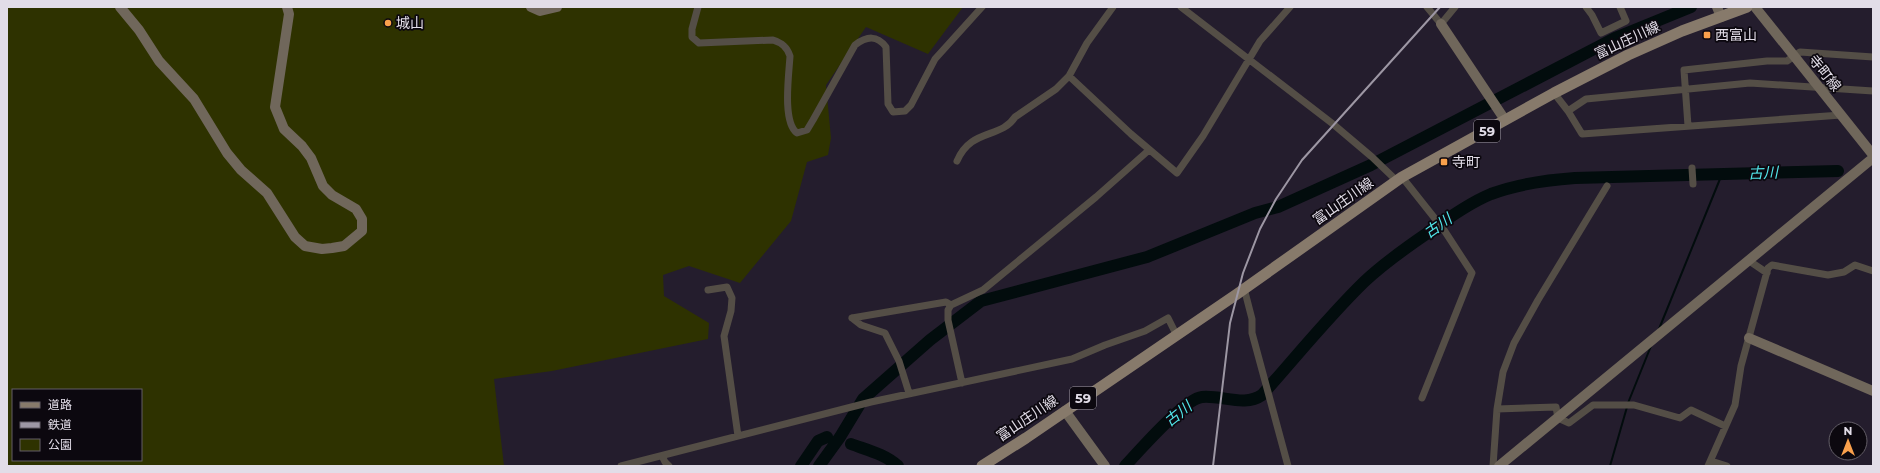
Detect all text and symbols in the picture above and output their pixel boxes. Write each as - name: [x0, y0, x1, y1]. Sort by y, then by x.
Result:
- place label: 城山: [396, 14, 424, 32]
- street label: 富山庄川線: [1591, 17, 1663, 63]
- marker: 城山: [383, 18, 393, 28]
- place label: 西富山: [1715, 26, 1757, 44]
- marker: 西富山: [1702, 30, 1712, 40]
- street label: 寺町線: [1805, 51, 1845, 95]
- road number: 59: [1474, 120, 1500, 142]
- place label: 寺町: [1452, 153, 1480, 171]
- marker: 寺町: [1439, 157, 1449, 167]
- water label: 古川: [1748, 162, 1780, 183]
- street label: 富山庄川線: [1309, 174, 1377, 228]
- water label: 古川: [1420, 208, 1457, 242]
- road number: 59: [1070, 387, 1096, 409]
- legend: [12, 389, 142, 461]
- street label: 富山庄川線: [993, 391, 1061, 445]
- water label: 古川: [1160, 396, 1197, 430]
- text: 道路: [48, 397, 72, 412]
- text: 鉄道: [48, 417, 72, 432]
- north arrow: [1828, 421, 1868, 461]
- text: N: [1844, 424, 1852, 438]
- text: 公園: [48, 437, 72, 452]

